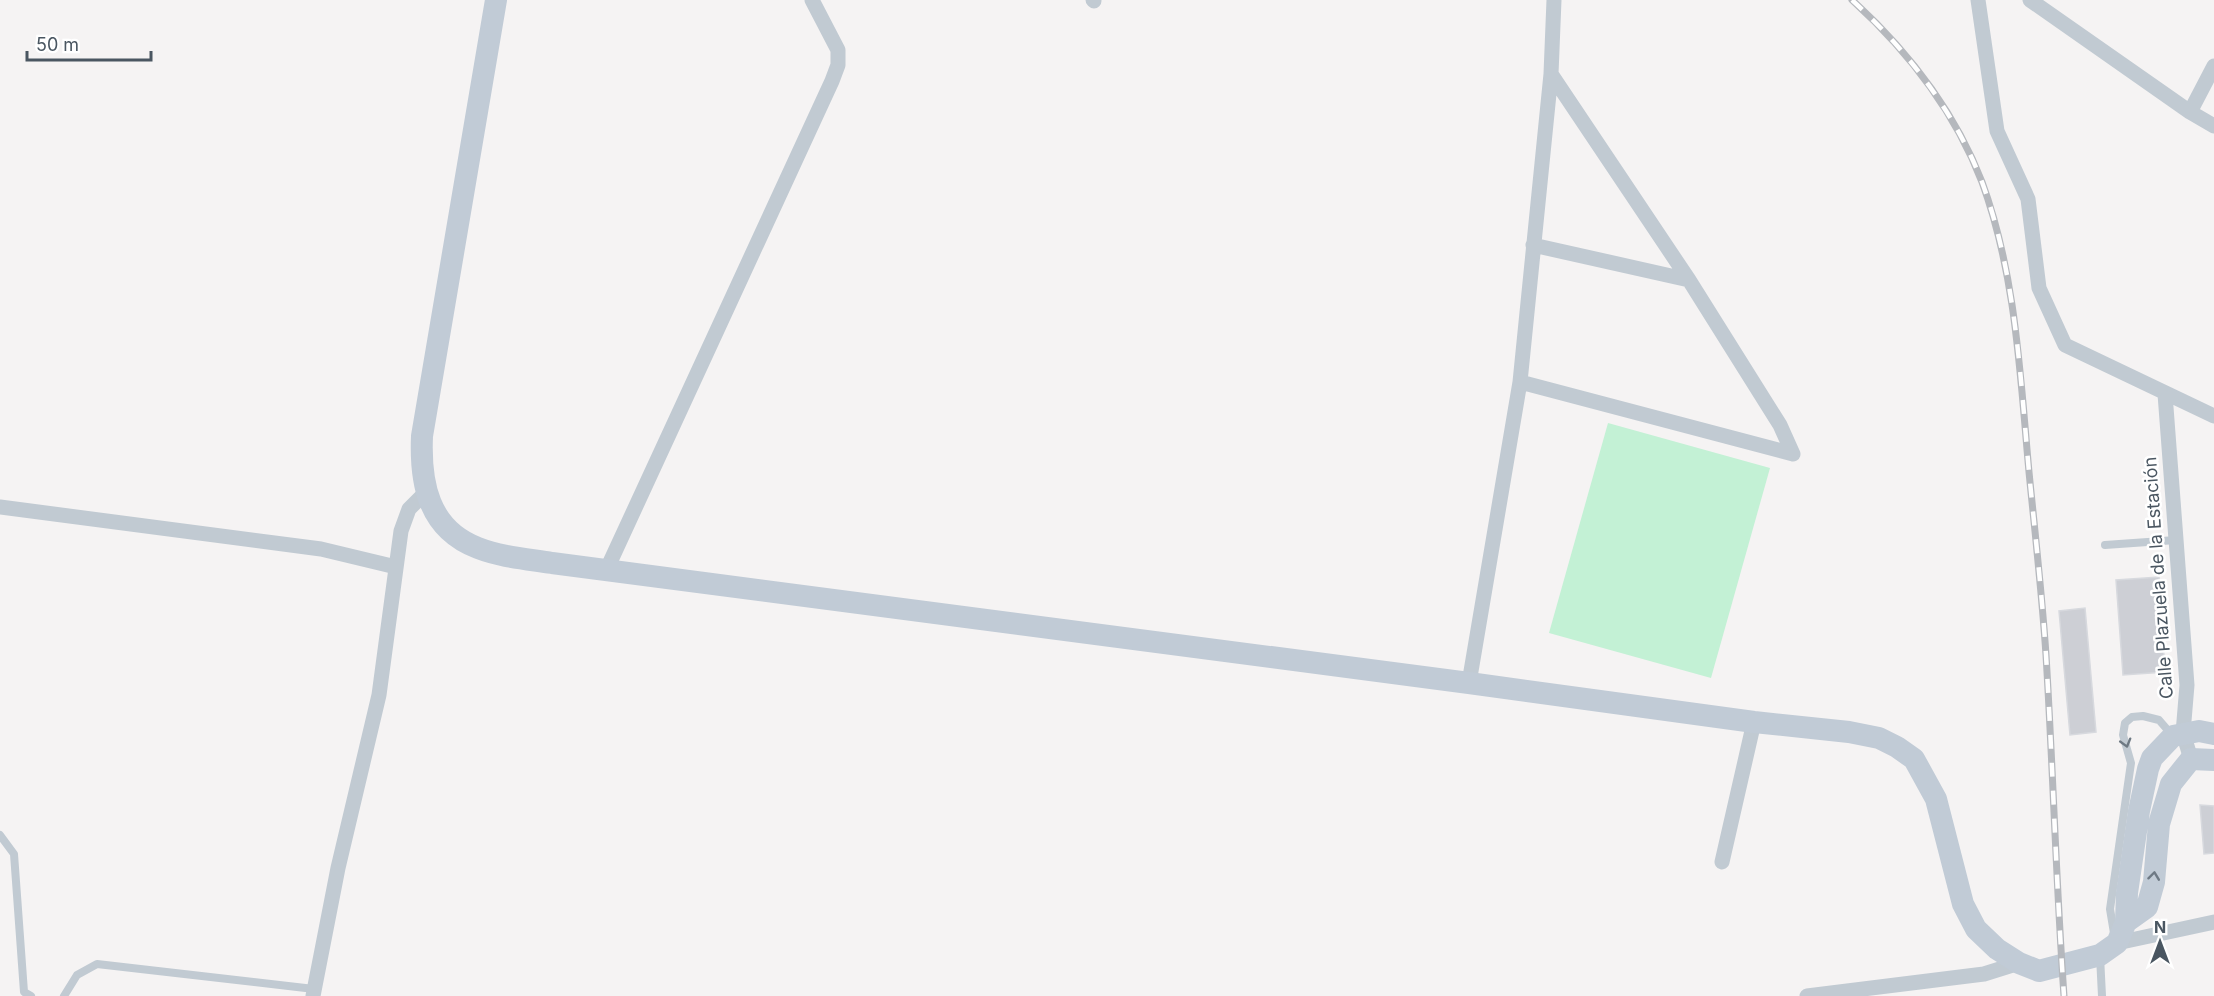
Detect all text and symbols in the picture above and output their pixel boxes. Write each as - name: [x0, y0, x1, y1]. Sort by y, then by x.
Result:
- scale bar: [27, 24, 152, 62]
- text: 50 m: [36, 34, 79, 55]
- street label: Calle Plazuela de la Estación: [2139, 456, 2177, 700]
- one-way arrow: [2119, 737, 2131, 748]
- one-way arrow: [2148, 871, 2160, 880]
- north arrow: [2130, 912, 2190, 972]
- text: N: [2154, 917, 2166, 937]

